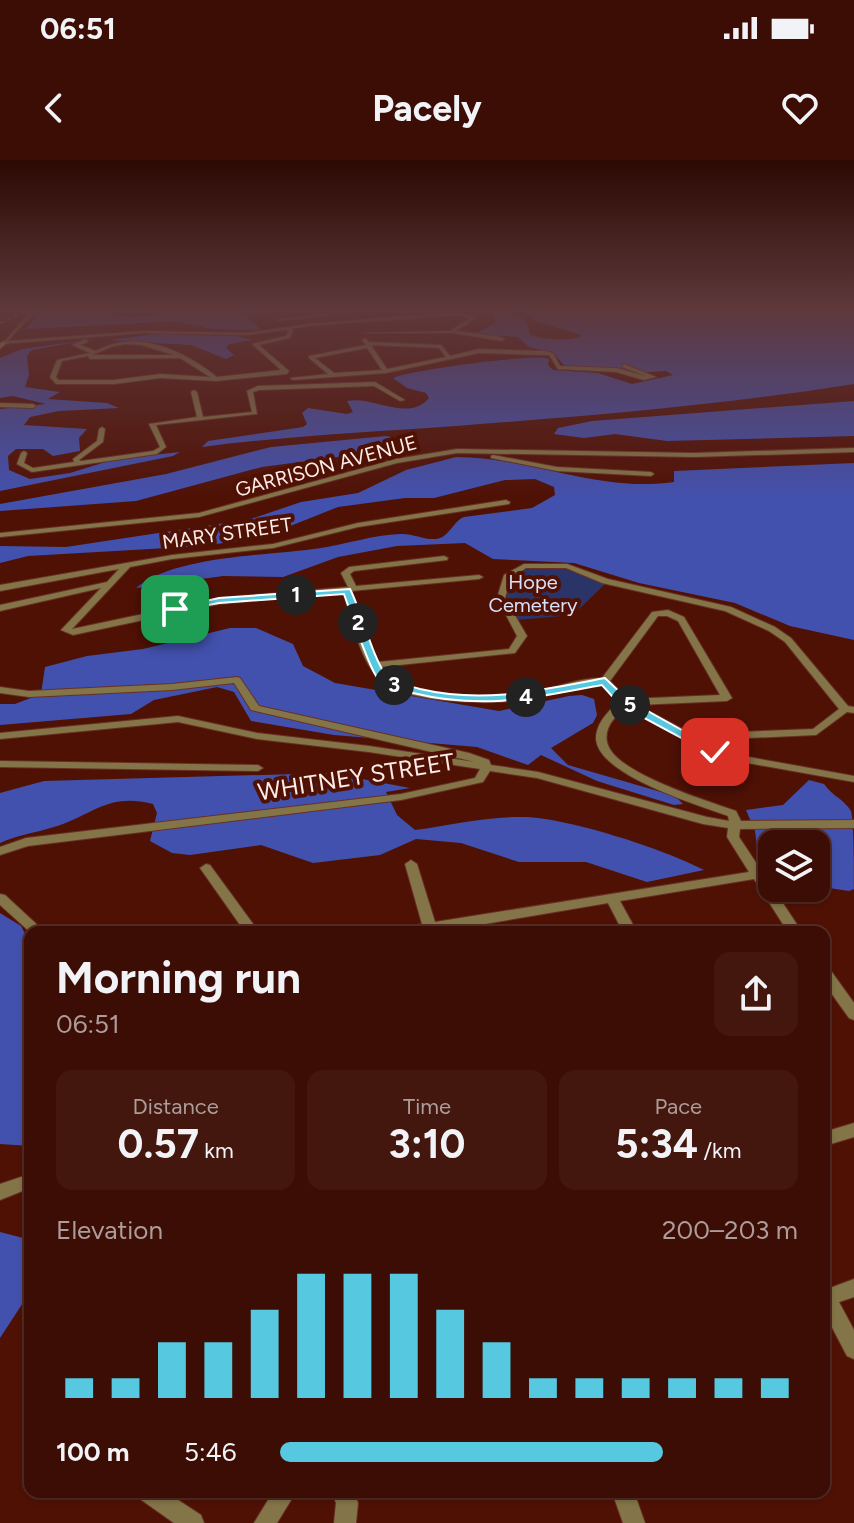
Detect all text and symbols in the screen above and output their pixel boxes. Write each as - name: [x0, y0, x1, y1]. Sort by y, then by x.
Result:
- text: 06:51: [40, 10, 116, 47]
- icon: back: [32, 86, 76, 130]
- icon: heart: [778, 86, 822, 130]
- text: Pacely: [372, 87, 482, 130]
- street label: GARRISON AVENUE: [233, 430, 419, 502]
- street label: MARY STREET: [161, 512, 293, 554]
- park label: Hope Cemetery: [489, 570, 578, 617]
- pin: [141, 575, 209, 643]
- pin: 1: [276, 575, 316, 615]
- text: 1: [291, 581, 301, 608]
- icon: arrive: [153, 587, 197, 631]
- pin: 2: [338, 603, 378, 643]
- text: 2: [352, 609, 364, 636]
- pin: 3: [374, 665, 414, 705]
- text: 3: [388, 671, 400, 698]
- pin: 4: [506, 677, 546, 717]
- text: 4: [519, 683, 533, 710]
- pin: 5: [610, 685, 650, 725]
- text: 5: [624, 691, 636, 718]
- pin: [681, 718, 749, 786]
- icon: check: [693, 730, 737, 774]
- street label: WHITNEY STREET: [256, 747, 456, 806]
- map controls: [758, 830, 830, 902]
- button: layers: [758, 830, 830, 902]
- text: Morning run: [56, 951, 301, 1004]
- button: share: [714, 952, 798, 1036]
- text: 06:51: [56, 1008, 120, 1040]
- text: Distance: [133, 1093, 219, 1120]
- text: Time: [403, 1093, 451, 1120]
- text: Pace: [654, 1093, 702, 1120]
- text: 0.57: [118, 1120, 199, 1168]
- text: 3:10: [388, 1120, 466, 1168]
- text: 5:34: [615, 1120, 698, 1168]
- text: km: [199, 1137, 234, 1164]
- text: /km: [698, 1137, 741, 1164]
- text: Elevation: [56, 1214, 163, 1246]
- text: 200–203 m: [662, 1214, 798, 1246]
- text: 100 m: [56, 1436, 130, 1468]
- text: 5:46: [184, 1436, 236, 1468]

